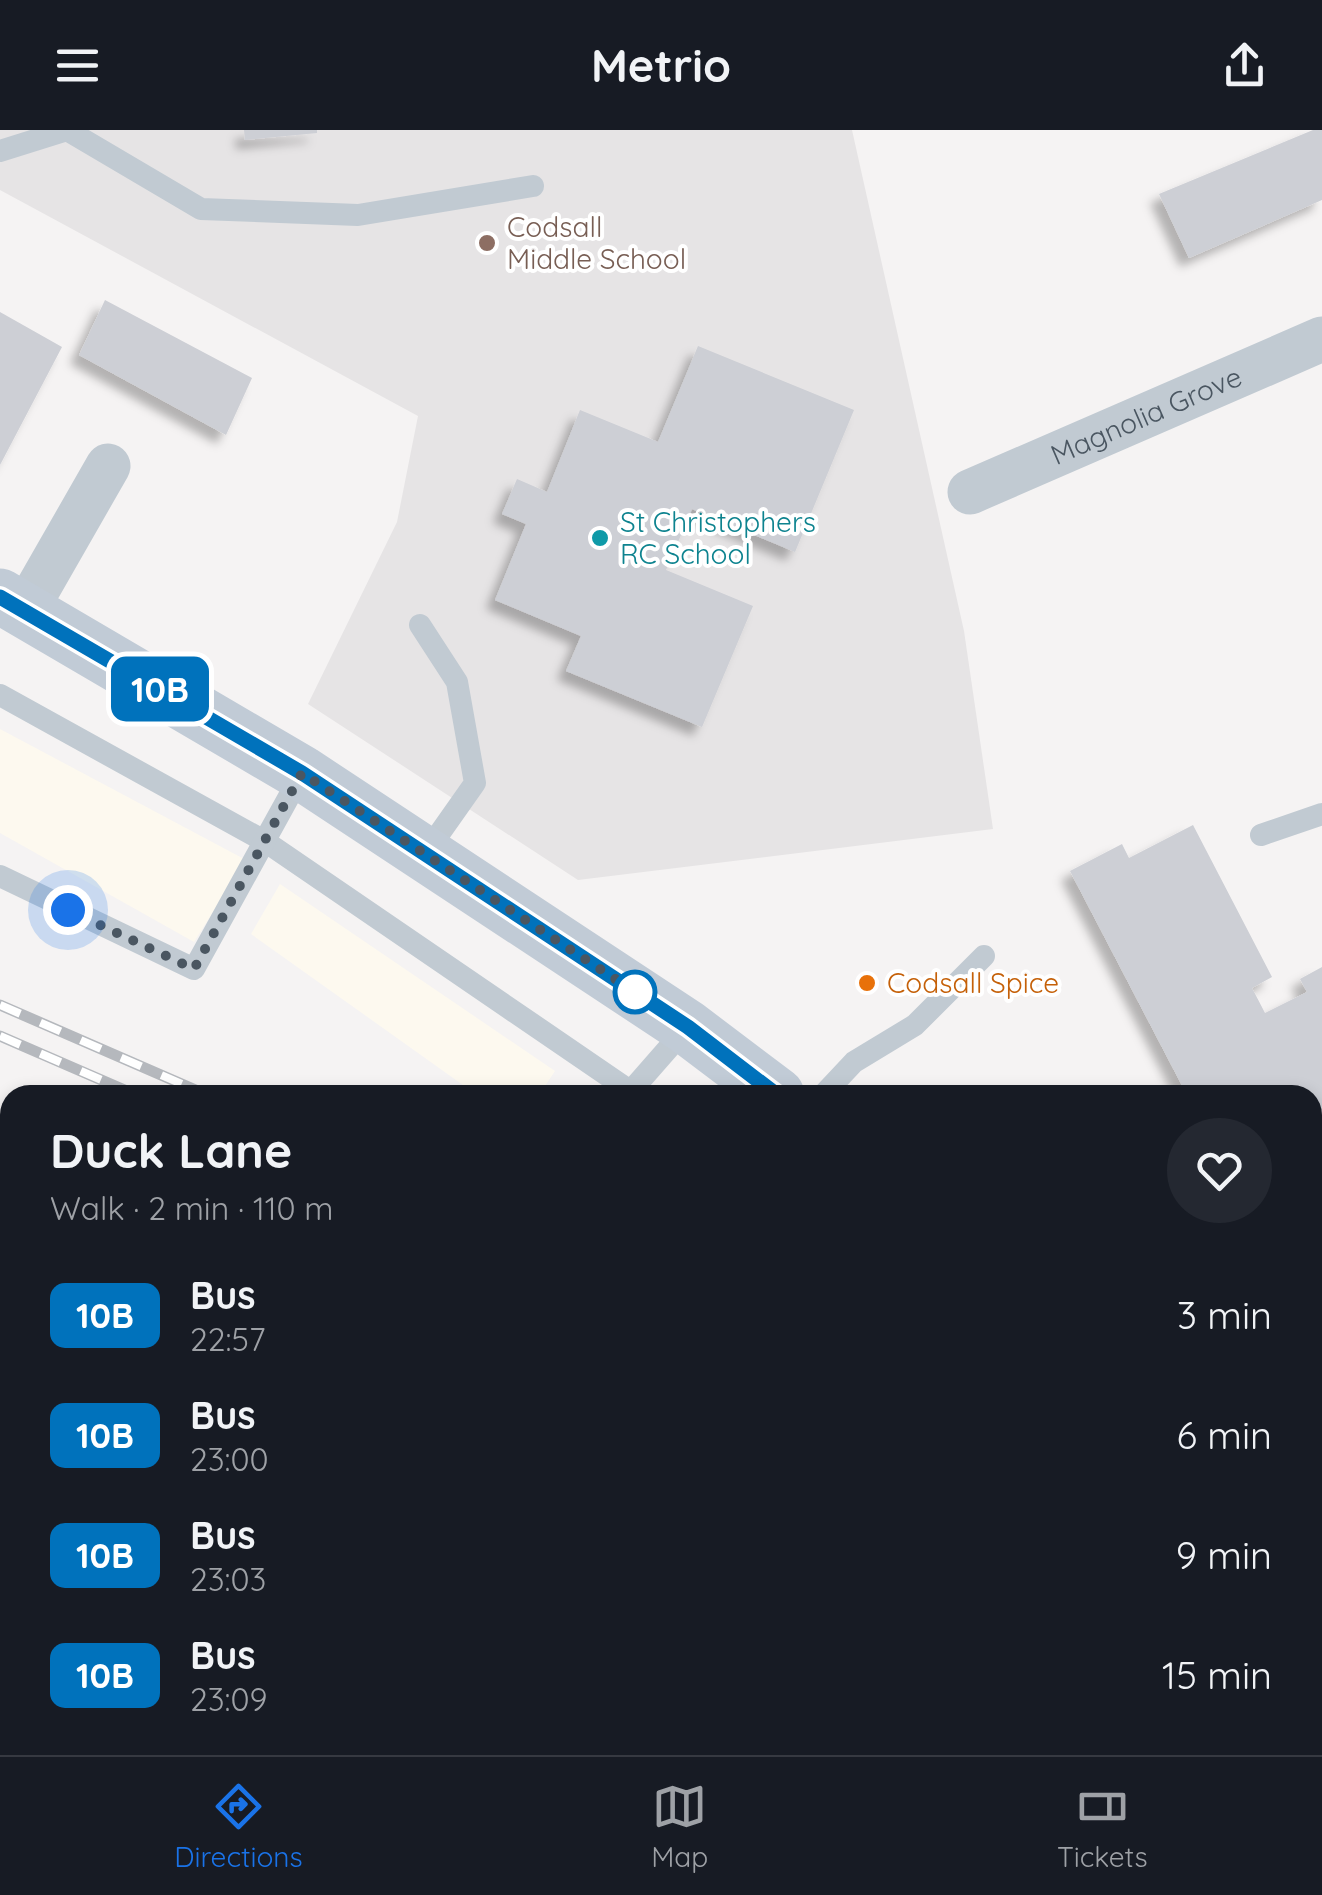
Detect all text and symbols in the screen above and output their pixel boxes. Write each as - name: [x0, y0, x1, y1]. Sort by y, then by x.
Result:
- text: Metrio: [591, 37, 731, 93]
- icon: menu: [50, 38, 105, 93]
- icon: share: [1217, 38, 1272, 93]
- place label: Codsall Middle School: [507, 209, 686, 276]
- marker: Codsall Middle School: [476, 232, 498, 254]
- street label: Magnolia Grove: [1045, 358, 1247, 472]
- place label: St Christophers RC School: [620, 504, 816, 571]
- marker: St Christophers RC School: [589, 527, 611, 549]
- line badge: 10B: [102, 656, 218, 722]
- text: 10B: [131, 667, 189, 711]
- your location: [43, 885, 93, 935]
- place label: Codsall Spice: [887, 965, 1059, 1000]
- unlabelled marker: [614, 971, 656, 1013]
- marker: Codsall Spice: [856, 972, 878, 994]
- button: heart: [1167, 1118, 1272, 1223]
- text: Duck Lane: [50, 1120, 292, 1180]
- text: Walk · 2 min · 110 m: [50, 1188, 334, 1228]
- text: Bus: [190, 1271, 256, 1319]
- text: 3 min: [1177, 1291, 1272, 1339]
- text: 10B: [76, 1293, 134, 1337]
- text: 22:57: [190, 1319, 265, 1359]
- text: Bus: [190, 1391, 256, 1439]
- text: 6 min: [1176, 1411, 1272, 1459]
- text: 10B: [76, 1413, 134, 1457]
- text: 23:00: [190, 1439, 269, 1479]
- text: Bus: [190, 1511, 256, 1559]
- text: 9 min: [1176, 1531, 1272, 1579]
- text: 10B: [76, 1533, 134, 1577]
- text: 23:03: [190, 1559, 266, 1599]
- text: Bus: [190, 1631, 256, 1679]
- text: 15 min: [1162, 1651, 1272, 1699]
- text: 10B: [76, 1653, 134, 1697]
- text: 23:09: [190, 1679, 267, 1719]
- tab: Directions: [174, 1779, 303, 1874]
- tab: Map: [651, 1779, 708, 1874]
- tab: Tickets: [1057, 1779, 1148, 1874]

